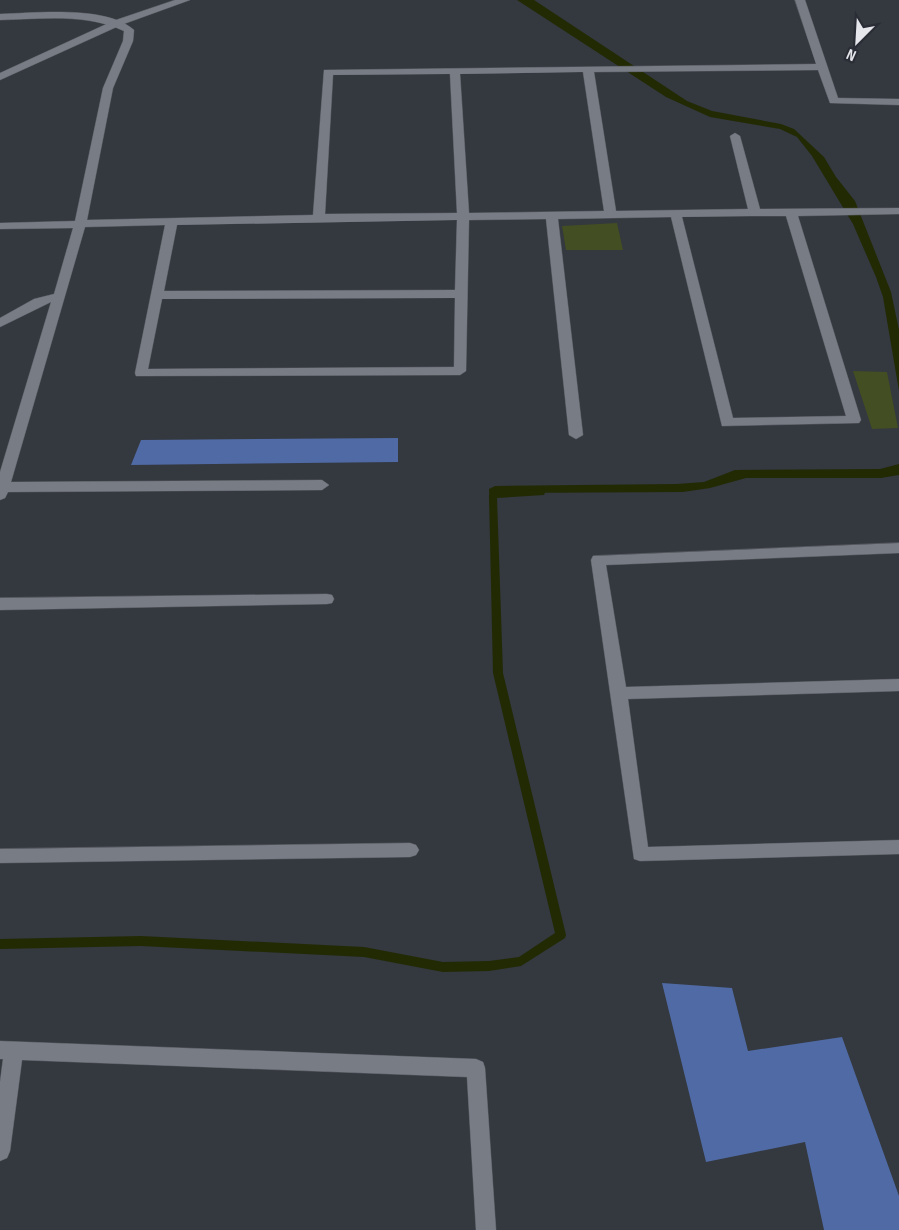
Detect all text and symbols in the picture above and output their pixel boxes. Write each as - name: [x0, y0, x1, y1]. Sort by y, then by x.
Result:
- north arrow: [827, 12, 887, 72]
- text: N: [844, 44, 859, 65]

